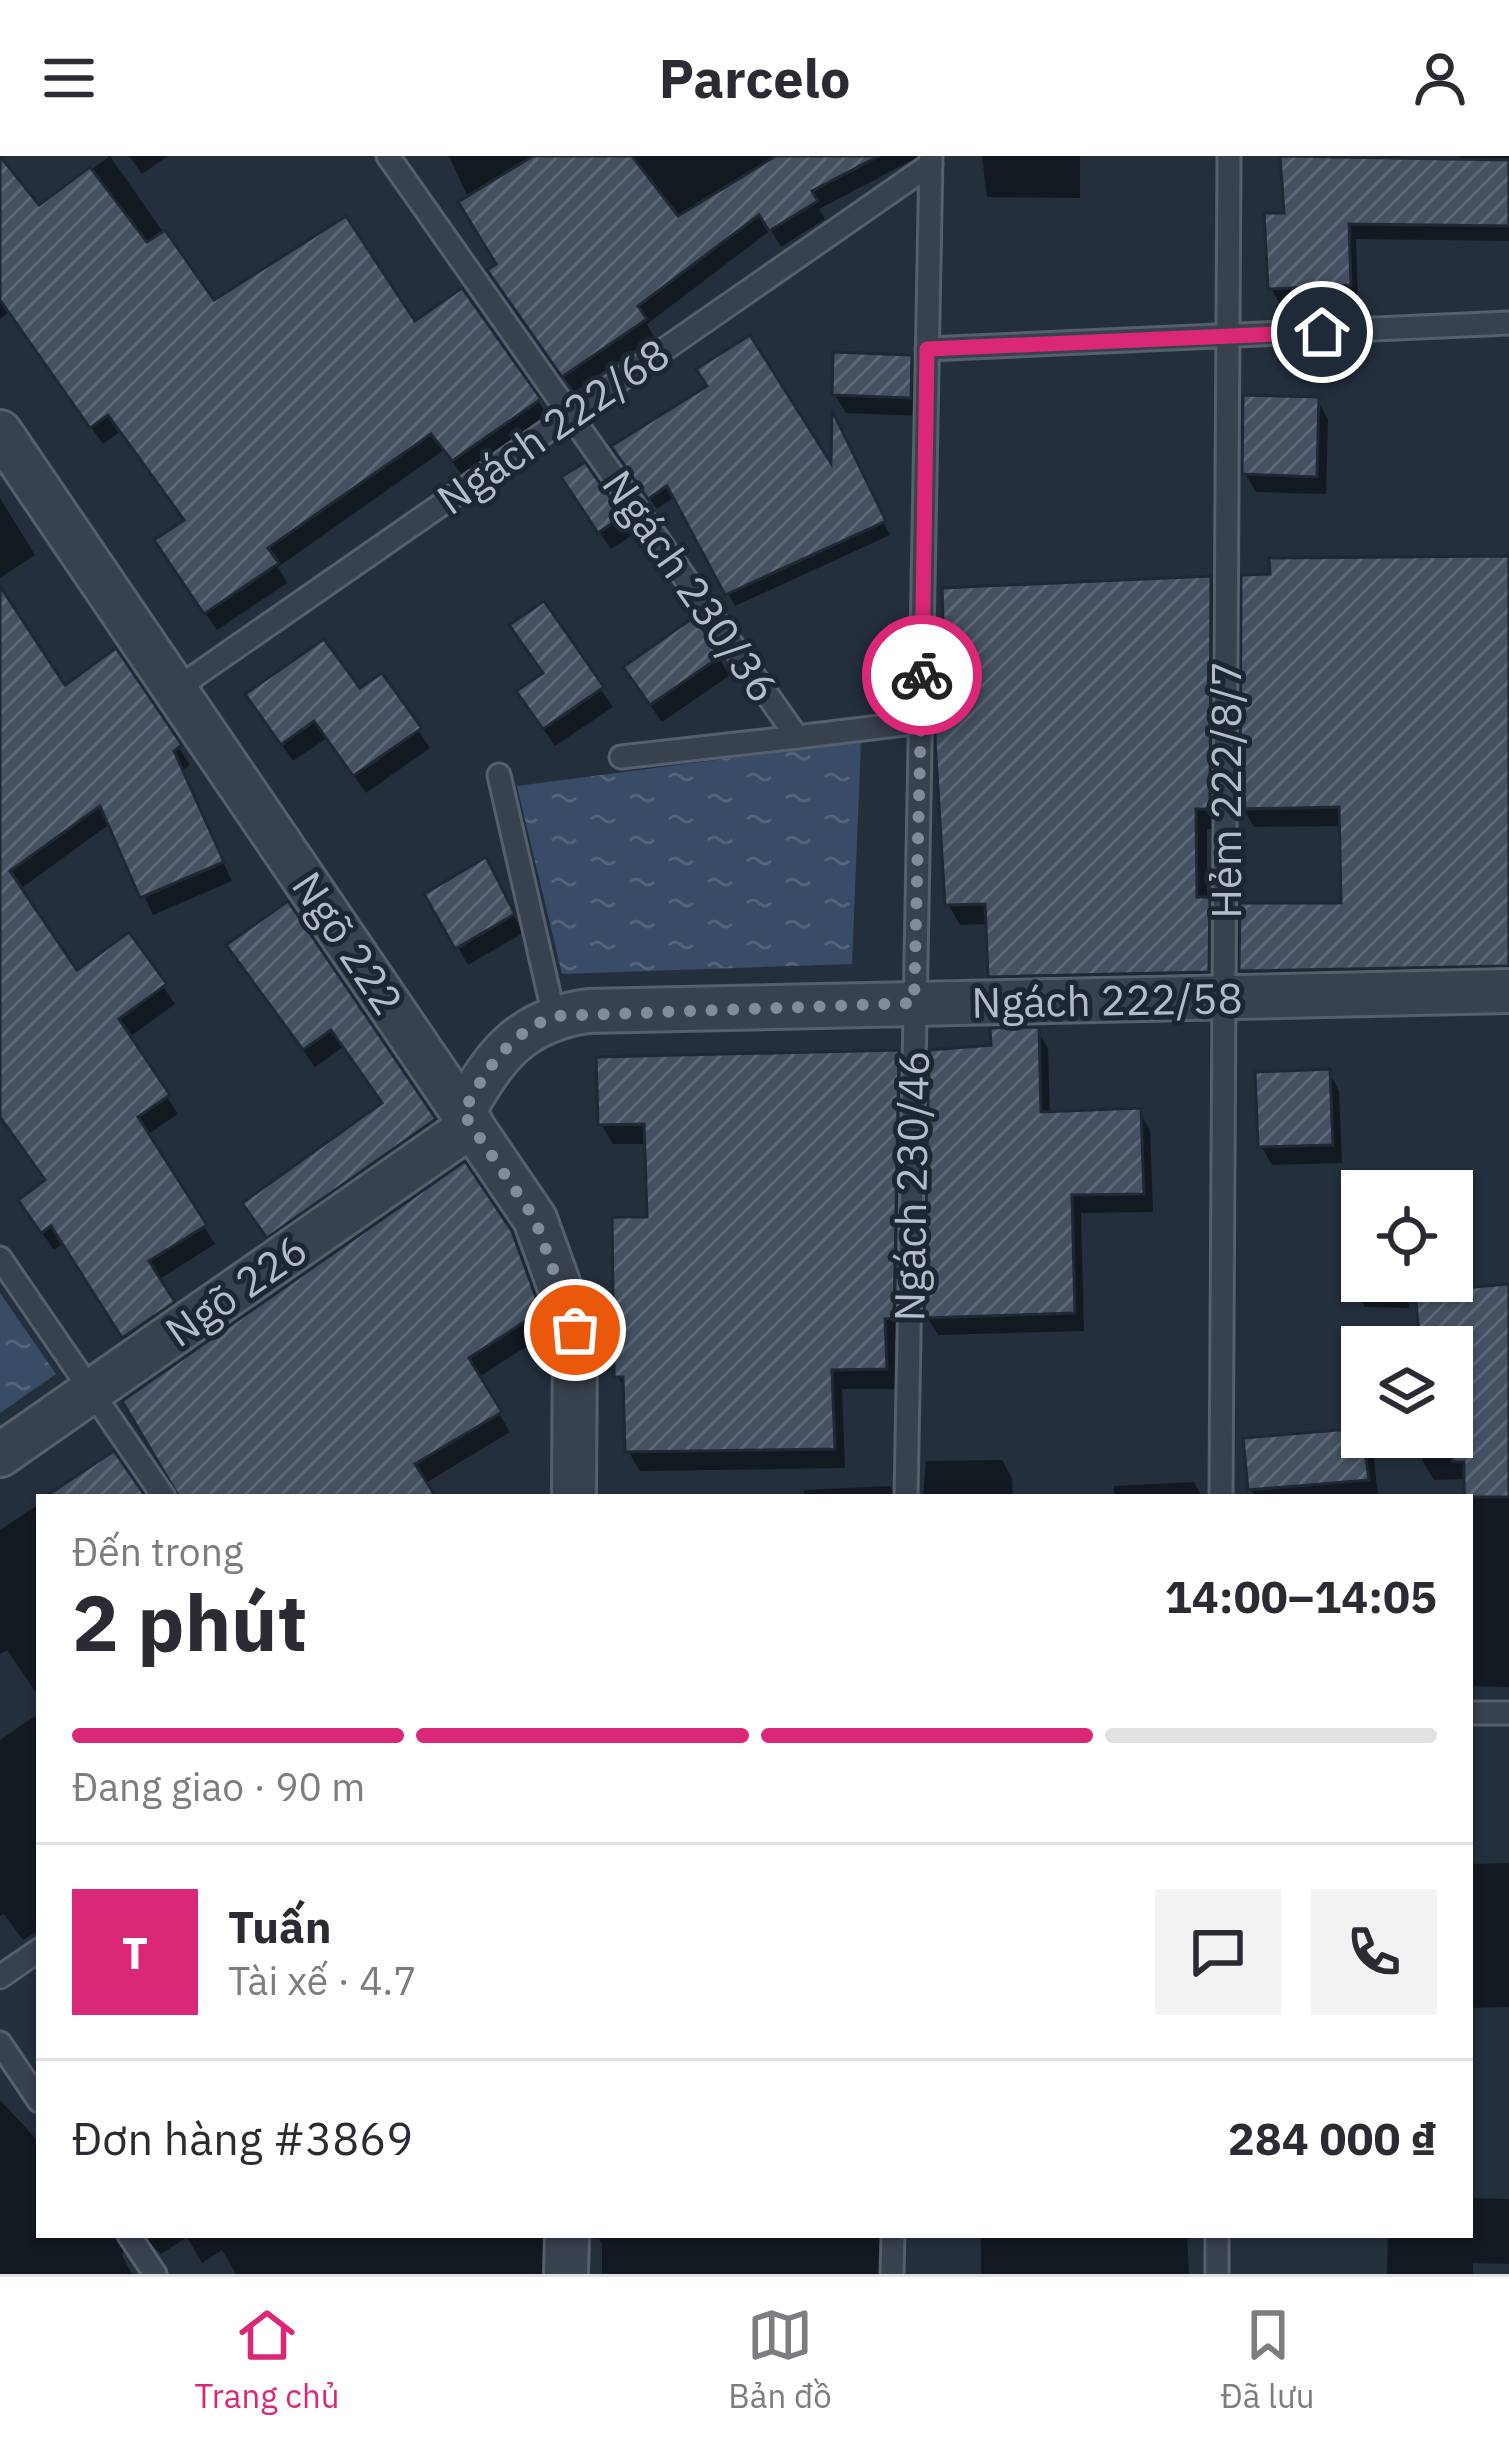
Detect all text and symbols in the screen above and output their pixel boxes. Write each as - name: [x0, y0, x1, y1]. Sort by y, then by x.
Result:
- text: Parcelo: [659, 43, 850, 113]
- icon: menu: [36, 45, 102, 111]
- icon: person: [1407, 45, 1473, 111]
- pin: [1271, 281, 1373, 383]
- icon: home: [1289, 299, 1355, 365]
- street label: Ngách 222/68: [426, 326, 680, 526]
- street label: Ngách 230/36: [591, 459, 791, 713]
- courier: [862, 615, 982, 735]
- icon: bike: [889, 642, 955, 708]
- street label: Hẻm 222/8/7: [1198, 661, 1253, 919]
- street label: Ngõ 222: [280, 861, 416, 1025]
- street label: Ngách 222/58: [971, 970, 1243, 1030]
- street label: Ngách 230/46: [881, 1050, 941, 1322]
- map controls: [1341, 1170, 1473, 1458]
- button: locate: [1341, 1170, 1473, 1302]
- street label: Ngõ 226: [154, 1221, 318, 1359]
- pin: [524, 1279, 626, 1381]
- icon: bag: [542, 1297, 608, 1363]
- button: layers: [1341, 1326, 1473, 1458]
- text: Đến trong: [72, 1526, 243, 1577]
- text: 14:00–14:05: [1165, 1567, 1437, 1625]
- text: 2 phút: [72, 1571, 307, 1672]
- text: Đang giao · 90 m: [72, 1761, 365, 1812]
- button: chat: [1155, 1889, 1281, 2015]
- button: phone: [1311, 1889, 1437, 2015]
- text: Tuấn: [228, 1897, 332, 1955]
- text: T: [122, 1923, 148, 1981]
- text: Tài xế · 4.7: [228, 1955, 417, 2006]
- text: Đơn hàng #3869: [72, 2109, 413, 2167]
- text: 284 000 ₫: [1228, 2109, 1437, 2167]
- tab: Trang chủ: [194, 2302, 339, 2417]
- tab: Bản đồ: [728, 2302, 832, 2417]
- tab: Đã lưu: [1220, 2302, 1315, 2417]

